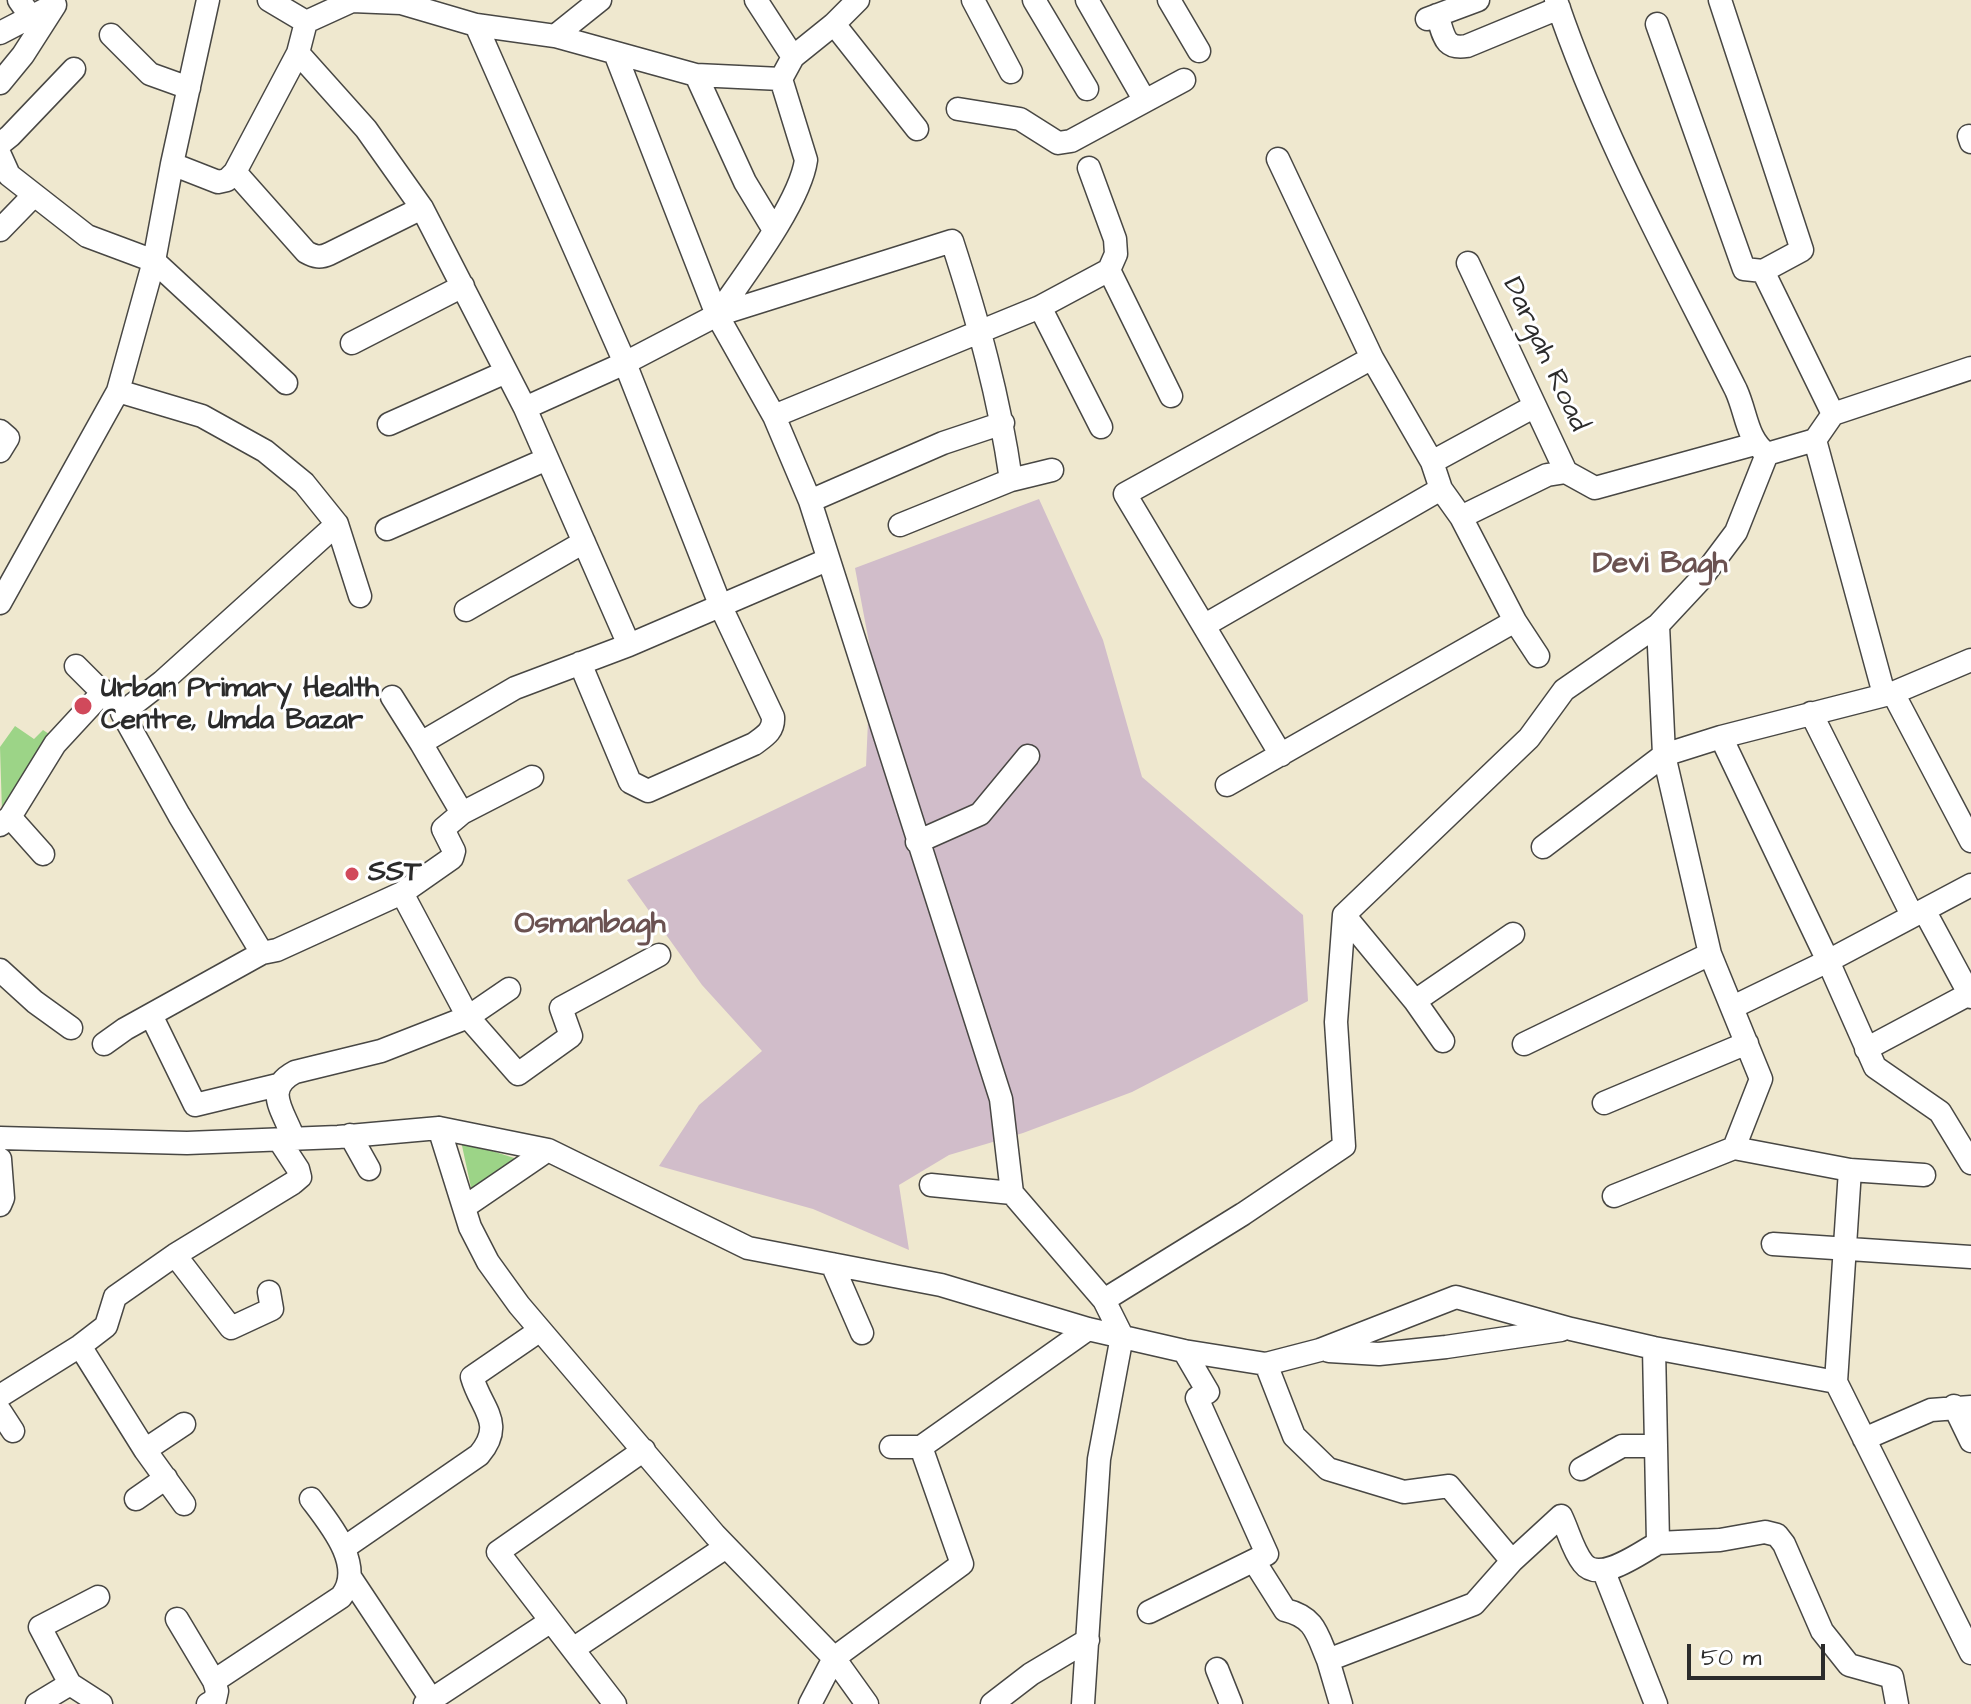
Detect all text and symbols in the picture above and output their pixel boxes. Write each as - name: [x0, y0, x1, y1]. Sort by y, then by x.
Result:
- street label: Dargah Road: [1494, 273, 1594, 437]
- district label: Devi Bagh: [1593, 548, 1727, 584]
- place label: Urban Primary Health Centre, Umda Bazar: [101, 673, 379, 739]
- marker: Urban Primary Health Centre, Umda Bazar: [72, 695, 94, 717]
- place label: SST: [368, 857, 421, 891]
- marker: SST: [343, 865, 361, 883]
- district label: Osmanbagh: [514, 908, 666, 944]
- scale bar: [1691, 1628, 1829, 1678]
- text: 50 m: [1701, 1641, 1761, 1675]

